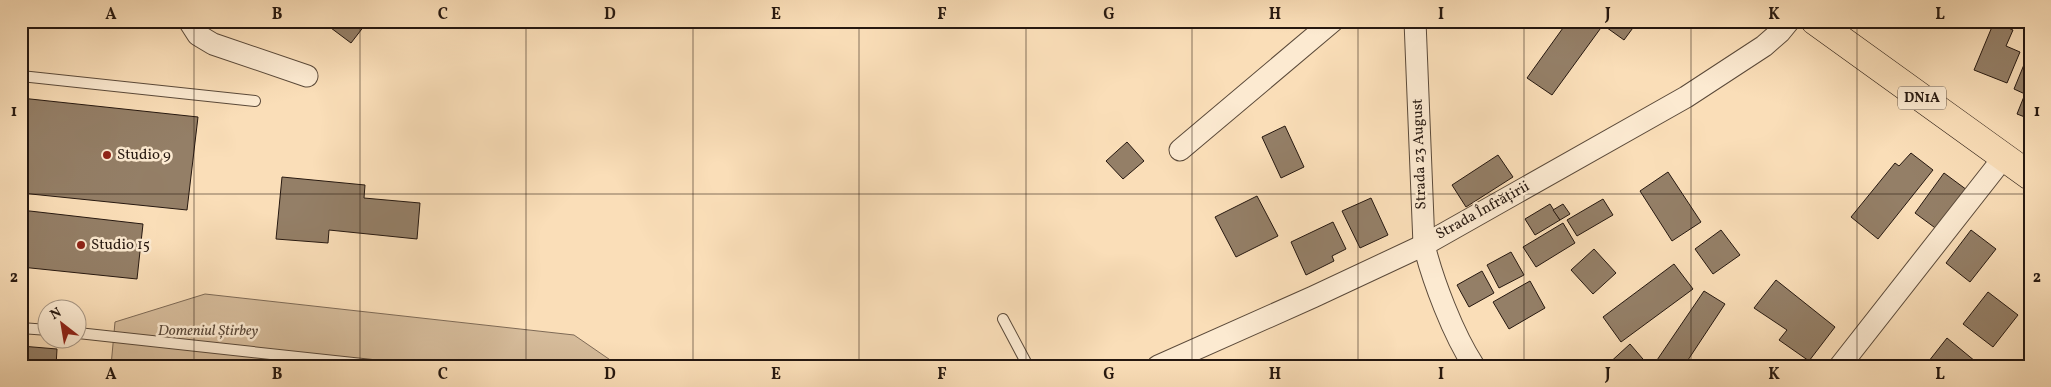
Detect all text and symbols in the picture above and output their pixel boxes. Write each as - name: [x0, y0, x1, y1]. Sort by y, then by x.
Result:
- text: A: [105, 4, 117, 26]
- text: B: [272, 4, 283, 26]
- text: C: [438, 4, 448, 26]
- text: D: [604, 4, 616, 26]
- text: E: [771, 4, 781, 26]
- text: F: [937, 4, 947, 26]
- text: G: [1103, 4, 1115, 26]
- text: H: [1269, 4, 1281, 26]
- text: I: [1438, 4, 1444, 26]
- text: J: [1604, 4, 1611, 26]
- text: K: [1768, 4, 1780, 26]
- text: L: [1935, 4, 1945, 26]
- road number: DN1A: [1898, 86, 1946, 110]
- street label: Strada 23 August: [1408, 98, 1432, 210]
- text: 1: [11, 101, 17, 123]
- text: 1: [2034, 101, 2040, 123]
- place label: Studio 9: [117, 145, 171, 166]
- marker: Studio 9: [101, 149, 113, 161]
- street label: Strada Înfrățirii: [1432, 177, 1534, 245]
- place label: Studio 15: [91, 235, 150, 256]
- marker: Studio 15: [75, 239, 87, 251]
- text: 2: [10, 267, 18, 289]
- text: 2: [2033, 267, 2041, 289]
- north arrow: [38, 300, 88, 350]
- text: N: [47, 303, 65, 325]
- park label: Domeniul Știrbey: [158, 321, 258, 342]
- text: A: [105, 364, 117, 386]
- text: B: [272, 364, 283, 386]
- text: C: [438, 364, 448, 386]
- text: D: [604, 364, 616, 386]
- text: E: [771, 364, 781, 386]
- text: F: [937, 364, 947, 386]
- text: G: [1103, 364, 1115, 386]
- text: H: [1269, 364, 1281, 386]
- text: I: [1438, 364, 1444, 386]
- text: J: [1604, 364, 1611, 386]
- text: K: [1768, 364, 1780, 386]
- text: L: [1935, 364, 1945, 386]

